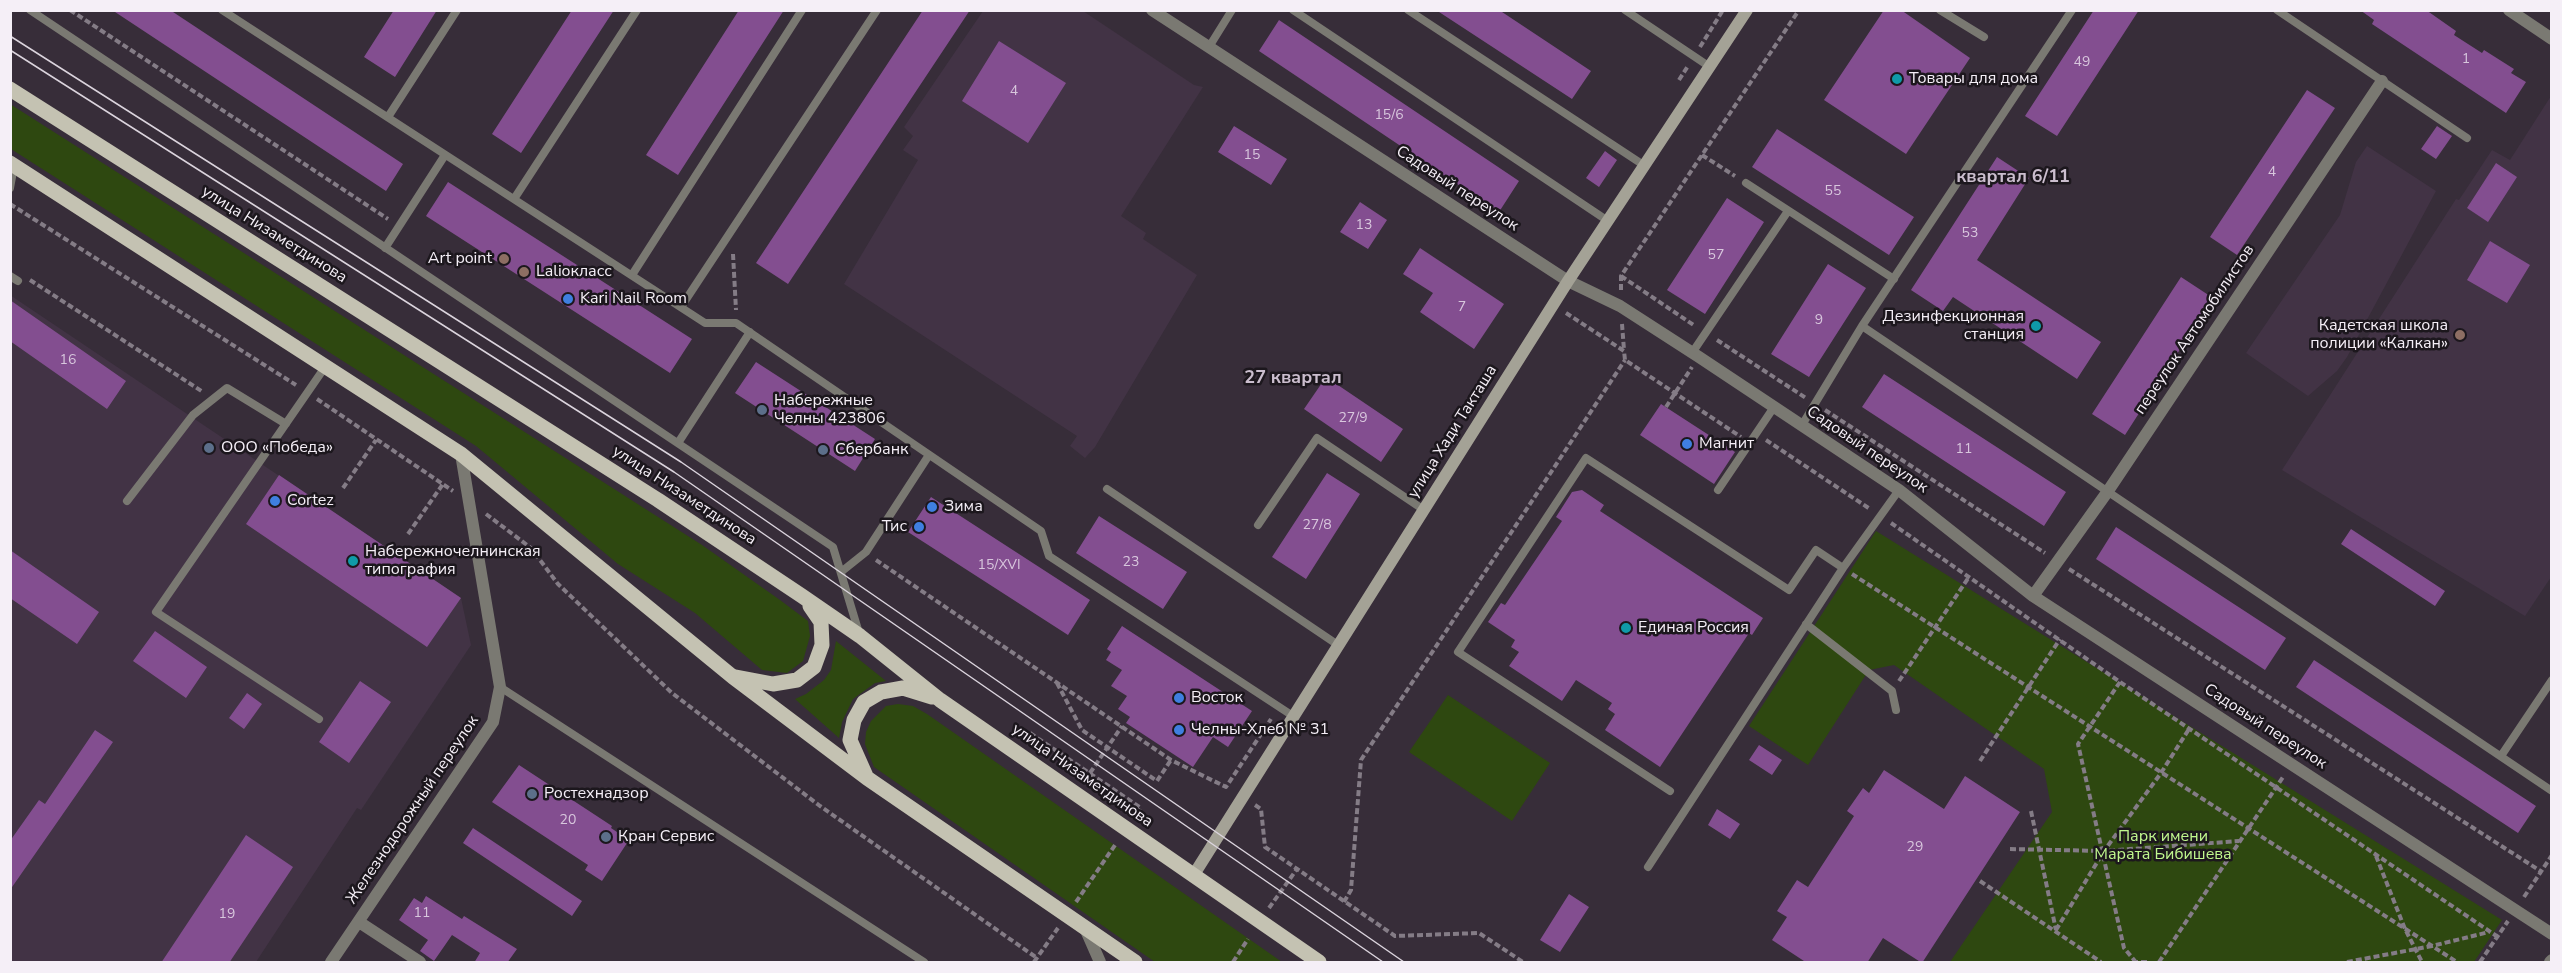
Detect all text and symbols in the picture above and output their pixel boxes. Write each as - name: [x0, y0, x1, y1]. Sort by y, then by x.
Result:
- house number: 1: [2462, 52, 2470, 68]
- house number: 49: [2074, 55, 2090, 71]
- place label: Товары для дома: [1909, 69, 2038, 89]
- marker: Товары для дома: [1890, 72, 1904, 86]
- house number: 4: [1010, 84, 1018, 100]
- house number: 15/6: [1374, 108, 1404, 124]
- street label: Садовый переулок: [1392, 142, 1522, 236]
- house number: 15: [1244, 148, 1260, 164]
- house number: 4: [2268, 165, 2276, 181]
- district label: квартал 6/11: [1956, 167, 2070, 189]
- street label: улица Низаметдинова: [198, 182, 350, 288]
- house number: 55: [1825, 184, 1841, 200]
- house number: 13: [1356, 218, 1372, 234]
- house number: 53: [1962, 226, 1978, 242]
- street label: переулок Автомобилистов: [2131, 242, 2259, 418]
- house number: 57: [1708, 248, 1724, 264]
- place label: Art point: [428, 249, 492, 269]
- marker: Art point: [497, 252, 511, 266]
- place label: Lalioкласс: [536, 262, 612, 282]
- marker: Lalioкласс: [517, 265, 531, 279]
- place label: Kari Nail Room: [580, 289, 687, 309]
- marker: Kari Nail Room: [561, 292, 575, 306]
- house number: 7: [1458, 300, 1466, 316]
- place label: Дезинфекционная станция: [1882, 307, 2024, 345]
- house number: 9: [1815, 313, 1823, 329]
- place label: Кадетская школа полиции «Калкан»: [2310, 316, 2448, 354]
- marker: Дезинфекционная станция: [2029, 319, 2043, 333]
- marker: Кадетская школа полиции «Калкан»: [2453, 328, 2467, 342]
- house number: 16: [60, 353, 76, 369]
- street label: улица Хади Такташа: [1404, 362, 1502, 502]
- district label: 27 квартал: [1244, 368, 1342, 390]
- place label: Набережные Челны 423806: [774, 391, 885, 429]
- street label: Садовый переулок: [1803, 402, 1931, 498]
- marker: Набережные Челны 423806: [755, 403, 769, 417]
- house number: 27/9: [1338, 411, 1368, 427]
- place label: Магнит: [1699, 434, 1754, 454]
- marker: Магнит: [1680, 437, 1694, 451]
- place label: ООО «Победа»: [221, 438, 333, 458]
- place label: Сбербанк: [835, 440, 908, 460]
- marker: ООО «Победа»: [202, 441, 216, 455]
- street label: улица Низаметдинова: [608, 442, 760, 550]
- house number: 11: [1956, 442, 1972, 458]
- marker: Сбербанк: [816, 443, 830, 457]
- place label: Cortez: [287, 491, 334, 511]
- marker: Cortez: [268, 494, 282, 508]
- place label: Зима: [944, 497, 983, 517]
- marker: Зима: [925, 500, 939, 514]
- place label: Тис: [882, 517, 907, 537]
- house number: 27/8: [1302, 518, 1332, 534]
- marker: Тис: [912, 520, 926, 534]
- place label: Набережночелнинская типография: [365, 542, 541, 580]
- marker: Набережночелнинская типография: [346, 554, 360, 568]
- house number: 23: [1123, 555, 1139, 571]
- house number: 15/XVI: [977, 558, 1021, 574]
- place label: Единая Россия: [1638, 618, 1749, 638]
- marker: Единая Россия: [1619, 621, 1633, 635]
- street label: Садовый переулок: [2200, 680, 2330, 774]
- place label: Восток: [1191, 688, 1243, 708]
- marker: Восток: [1172, 691, 1186, 705]
- street label: Железнодорожный переулок: [343, 712, 483, 908]
- street label: улица Низаметдинова: [1008, 720, 1156, 832]
- place label: Челны-Хлеб № 31: [1191, 720, 1329, 740]
- marker: Челны-Хлеб № 31: [1172, 723, 1186, 737]
- place label: Ростехнадзор: [544, 784, 649, 804]
- marker: Ростехнадзор: [525, 787, 539, 801]
- house number: 20: [560, 813, 576, 829]
- place label: Кран Сервис: [618, 827, 714, 847]
- park label: Парк имени Марата Бибишева: [2094, 827, 2232, 865]
- marker: Кран Сервис: [599, 830, 613, 844]
- house number: 29: [1907, 840, 1923, 856]
- house number: 11: [414, 906, 430, 922]
- house number: 19: [219, 907, 235, 923]

